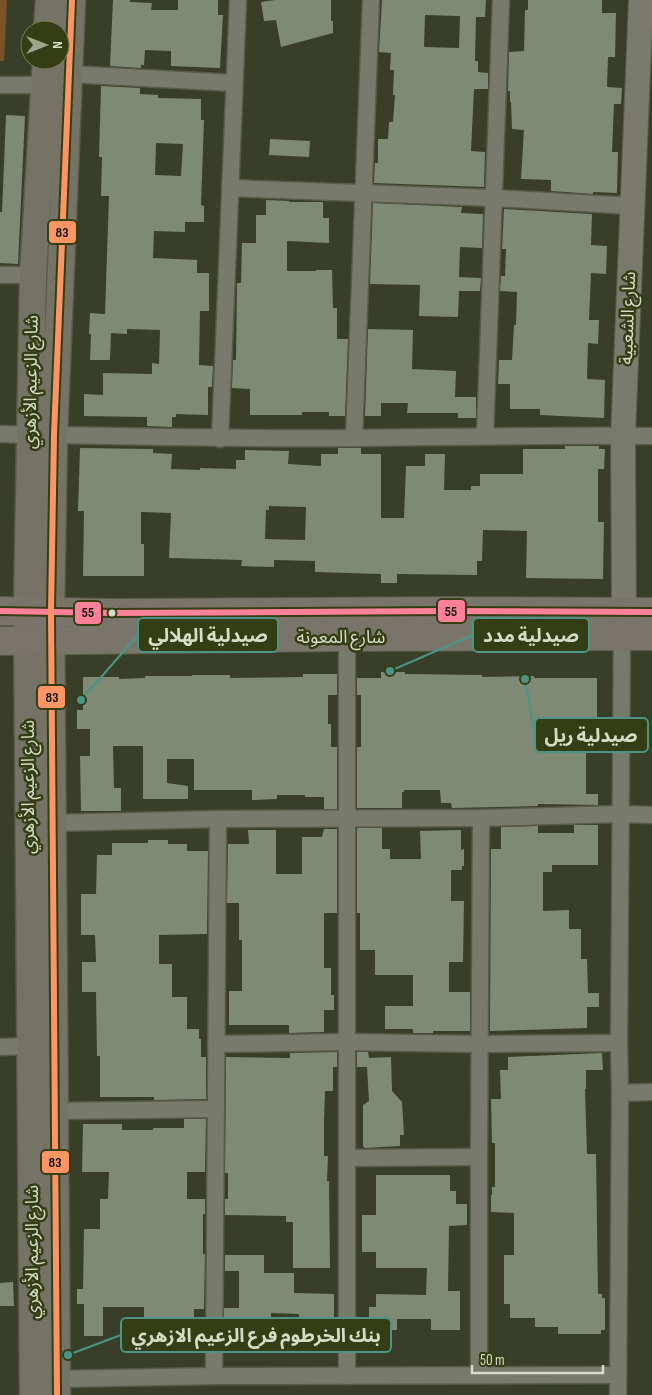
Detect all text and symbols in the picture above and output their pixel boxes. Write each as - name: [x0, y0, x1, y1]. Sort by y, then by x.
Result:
- north arrow: [20, 20, 70, 70]
- text: N: [49, 41, 66, 49]
- line badge: 83: [48, 220, 77, 244]
- text: 83: [56, 224, 68, 241]
- street label: شارع الشعبية: [616, 271, 643, 365]
- street label: شارع الزعيم الأزهري: [19, 315, 46, 449]
- line badge: 55: [437, 599, 466, 623]
- line badge: 55: [74, 601, 102, 625]
- text: 55: [445, 603, 457, 620]
- text: 55: [82, 604, 94, 621]
- unlabelled marker: [107, 608, 117, 618]
- callout: صيدلية الهلالي: [138, 618, 278, 652]
- callout: صيدلية مدد: [473, 618, 589, 652]
- text: صيدلية الهلالي: [148, 625, 268, 650]
- text: صيدلية مدد: [483, 625, 579, 648]
- street label: شارع المعونة: [297, 627, 385, 651]
- line badge: 83: [37, 685, 66, 709]
- text: 83: [46, 689, 58, 706]
- callout: صيدلية ريل: [535, 718, 648, 752]
- street label: شارع الزعيم الأزهري: [18, 720, 42, 854]
- text: صيدلية ريل: [544, 725, 638, 748]
- line badge: 83: [41, 1150, 70, 1174]
- text: 83: [49, 1154, 61, 1171]
- street label: شارع الزعيم الأزهري: [22, 1185, 46, 1319]
- callout: بنك الخرطوم فرع الزعيم الازهري: [121, 1318, 391, 1352]
- text: بنك الخرطوم فرع الزعيم الازهري: [131, 1325, 381, 1350]
- scale bar: [472, 1342, 603, 1374]
- text: 50 m: [480, 1351, 505, 1370]

